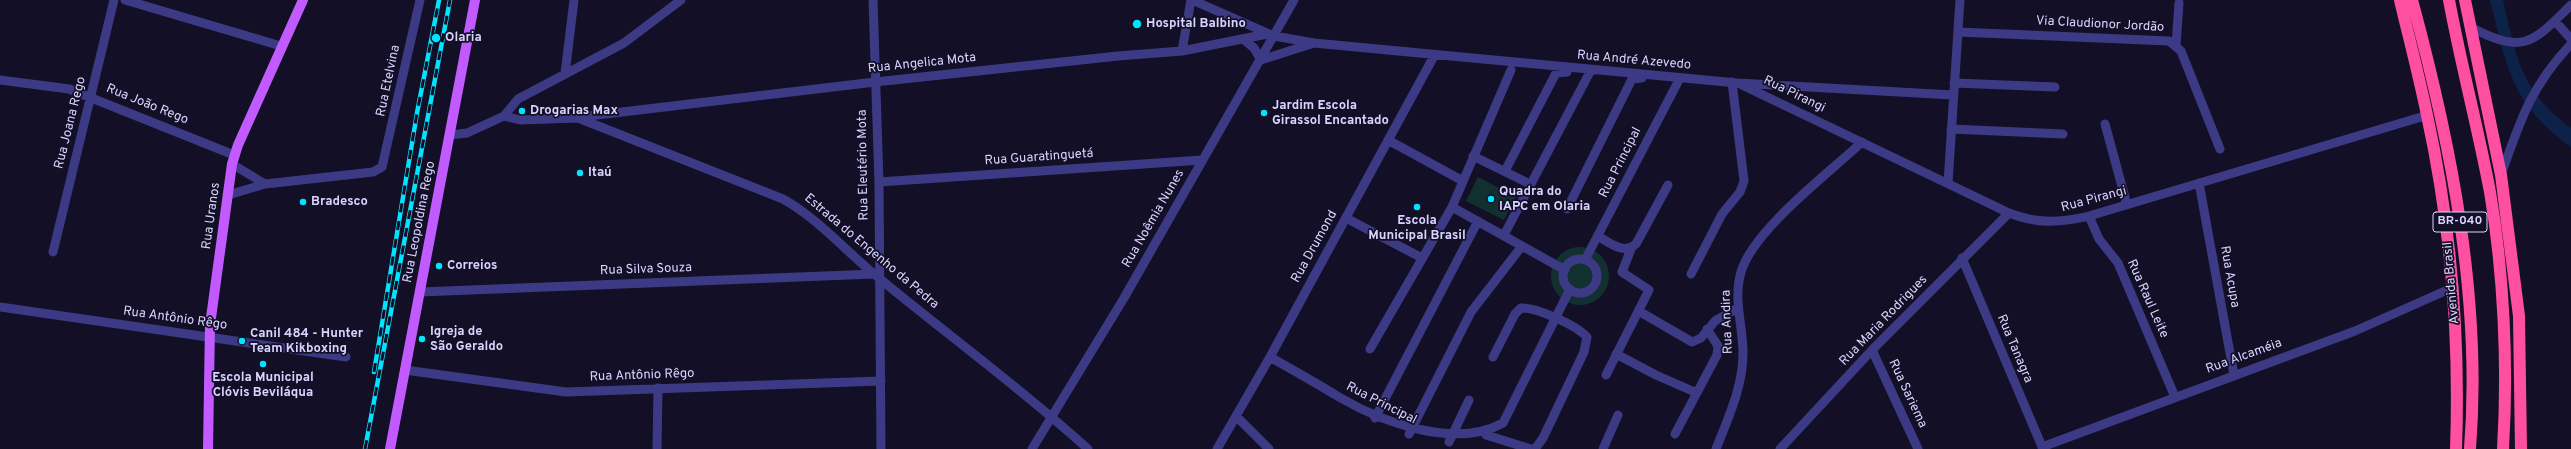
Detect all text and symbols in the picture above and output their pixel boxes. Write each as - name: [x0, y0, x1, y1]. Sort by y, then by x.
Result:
- street label: Via Claudionor Jordão: [2035, 14, 2165, 36]
- place label: Hospital Balbino: [1146, 16, 1246, 32]
- marker: Hospital Balbino: [1131, 18, 1143, 30]
- place label: Olaria: [445, 30, 482, 46]
- marker: Olaria: [430, 32, 442, 44]
- street label: Rua Etelvina: [374, 44, 404, 118]
- street label: Rua André Azevedo: [1576, 48, 1692, 74]
- street label: Rua Angelica Mota: [867, 51, 977, 77]
- street label: Rua Pirangi: [1760, 73, 1828, 117]
- street label: Rua Joana Rego: [52, 75, 90, 171]
- street label: Rua João Rego: [104, 81, 190, 129]
- place label: Jardim Escola Girassol Encantado: [1272, 98, 1389, 129]
- place label: Drogarias Max: [530, 103, 618, 119]
- marker: Drogarias Max: [517, 106, 527, 116]
- marker: Jardim Escola Girassol Encantado: [1259, 108, 1269, 118]
- street label: Rua Eleutério Mota: [855, 109, 873, 221]
- street label: Rua Principal: [1596, 125, 1646, 201]
- street label: Rua Guaratinguetá: [984, 146, 1094, 170]
- street label: Rua Leopoldina Rego: [401, 160, 439, 284]
- place label: Itaú: [588, 165, 612, 181]
- street label: Rua Noêmia Nunes: [1120, 167, 1188, 271]
- marker: Itaú: [575, 168, 585, 178]
- street label: Rua Uranos: [200, 182, 224, 250]
- place label: Quadra do IAPC em Olaria: [1499, 184, 1590, 215]
- street label: Rua Pirangi: [2060, 184, 2128, 216]
- street label: Estrada do Engenho da Pedra: [801, 191, 941, 313]
- place label: Bradesco: [311, 194, 368, 210]
- marker: Quadra do IAPC em Olaria: [1486, 194, 1496, 204]
- marker: Bradesco: [298, 197, 308, 207]
- marker: Escola Municipal Brasil: [1412, 202, 1422, 212]
- street label: Rua Drumond: [1289, 208, 1341, 286]
- road number: BR-040: [2433, 212, 2487, 232]
- place label: Escola Municipal Brasil: [1368, 213, 1466, 244]
- street label: Avenida Brasil: [2441, 241, 2463, 325]
- street label: Rua Acupa: [2216, 245, 2242, 309]
- street label: Rua Raul Leite: [2123, 257, 2171, 341]
- place label: Correios: [447, 258, 497, 274]
- marker: Correios: [434, 261, 444, 271]
- street label: Rua Silva Souza: [600, 261, 692, 279]
- street label: Rua Maria Rodrigues: [1837, 272, 1931, 370]
- street label: Rua Andira: [1719, 290, 1737, 354]
- street label: Rua Antônio Rêgo: [122, 304, 228, 334]
- street label: Rua Tanagra: [1993, 312, 2035, 386]
- place label: Igreja de São Geraldo: [430, 324, 503, 355]
- place label: Canil 484 - Hunter Team Kikboxing: [250, 326, 363, 357]
- marker: Igreja de São Geraldo: [417, 334, 427, 344]
- marker: Canil 484 - Hunter Team Kikboxing: [237, 336, 247, 346]
- street label: Rua Alcaméia: [2204, 336, 2284, 378]
- street label: Rua Sariema: [1884, 357, 1930, 431]
- marker: Escola Municipal Clóvis Beviláqua: [258, 359, 268, 369]
- street label: Rua Antônio Rêgo: [589, 366, 695, 386]
- place label: Escola Municipal Clóvis Beviláqua: [212, 370, 314, 401]
- street label: Rua Principal: [1343, 379, 1419, 429]

